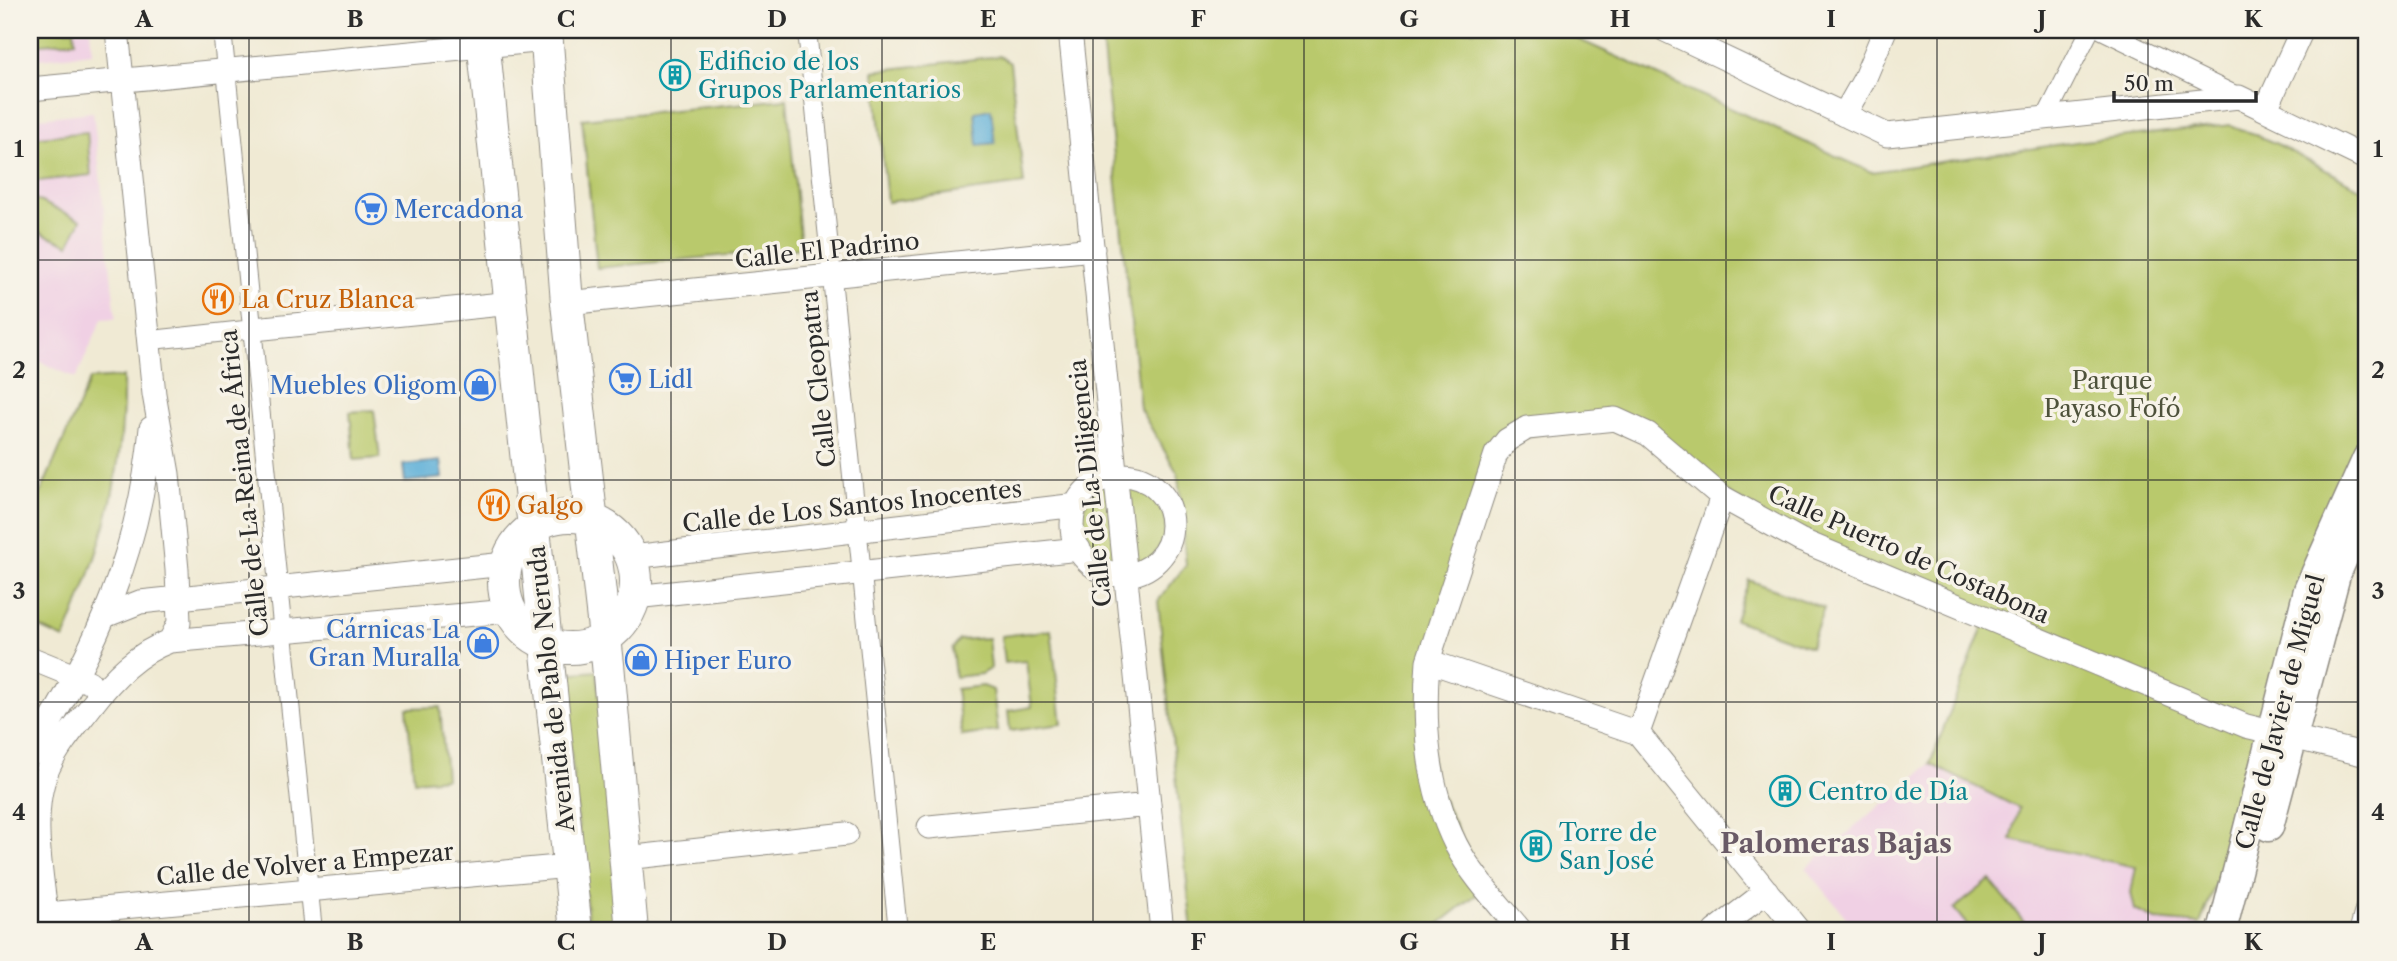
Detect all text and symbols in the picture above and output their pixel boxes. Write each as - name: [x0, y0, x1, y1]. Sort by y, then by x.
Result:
- text: A: [134, 5, 154, 33]
- text: B: [346, 5, 364, 33]
- text: C: [557, 5, 575, 33]
- text: D: [767, 5, 787, 33]
- text: E: [980, 5, 996, 33]
- text: F: [1190, 5, 1206, 33]
- text: G: [1399, 5, 1419, 33]
- text: H: [1610, 5, 1631, 33]
- text: I: [1826, 5, 1836, 33]
- text: J: [2033, 5, 2047, 33]
- text: K: [2244, 5, 2263, 33]
- place label: Edificio de los Grupos Parlamentarios: [698, 47, 961, 104]
- building icon: Edificio de los Grupos Parlamentarios: [658, 58, 692, 92]
- scale bar: [2114, 60, 2255, 104]
- text: 50 m: [2124, 71, 2174, 96]
- text: 1: [14, 135, 25, 163]
- text: 1: [2373, 135, 2384, 163]
- supermarket icon: Mercadona: [354, 192, 388, 226]
- place label: Mercadona: [394, 195, 524, 224]
- street label: Calle El Padrino: [733, 226, 921, 274]
- restaurant icon: La Cruz Blanca: [201, 282, 235, 316]
- place label: La Cruz Blanca: [241, 285, 415, 314]
- street label: Calle Cleopatra: [794, 289, 842, 469]
- street label: Calle de La Reina de África: [213, 328, 275, 638]
- text: 2: [12, 356, 26, 384]
- text: 2: [2371, 356, 2385, 384]
- street label: Calle de La Diligencia: [1063, 357, 1117, 608]
- supermarket icon: Lidl: [608, 362, 642, 396]
- place label: Lidl: [648, 365, 693, 394]
- park label: Parque Payaso Fofó: [2044, 366, 2180, 423]
- shop icon: Muebles Oligom: [463, 368, 497, 402]
- place label: Muebles Oligom: [269, 371, 457, 400]
- street label: Calle de Los Santos Inocentes: [681, 474, 1023, 538]
- street label: Calle Puerto de Costabona: [1764, 479, 2055, 629]
- restaurant icon: Galgo: [477, 488, 511, 522]
- place label: Galgo: [517, 491, 583, 520]
- street label: Avenida de Pablo Neruda: [521, 544, 581, 835]
- street label: Calle de Javier de Miguel: [2229, 571, 2331, 853]
- text: 3: [13, 577, 26, 605]
- text: 3: [2372, 577, 2385, 605]
- place label: Cárnicas La Gran Muralla: [308, 615, 460, 672]
- shop icon: Cárnicas La Gran Muralla: [466, 626, 500, 660]
- shop icon: Hiper Euro: [624, 643, 658, 677]
- place label: Hiper Euro: [664, 646, 792, 675]
- building icon: Centro de Día: [1768, 774, 1802, 808]
- place label: Centro de Día: [1808, 777, 1969, 806]
- text: 4: [12, 798, 26, 826]
- text: 4: [2371, 798, 2385, 826]
- place label: Torre de San José: [1559, 818, 1657, 875]
- district label: Palomeras Bajas: [1720, 826, 1952, 860]
- building icon: Torre de San José: [1519, 829, 1553, 863]
- street label: Calle de Volver a Empezar: [155, 837, 455, 891]
- text: A: [134, 928, 154, 956]
- text: B: [346, 928, 364, 956]
- text: C: [557, 928, 575, 956]
- text: D: [767, 928, 787, 956]
- text: E: [980, 928, 996, 956]
- text: F: [1190, 928, 1206, 956]
- text: G: [1399, 928, 1419, 956]
- text: H: [1610, 928, 1631, 956]
- text: I: [1826, 928, 1836, 956]
- text: J: [2033, 928, 2047, 956]
- text: K: [2244, 928, 2263, 956]

